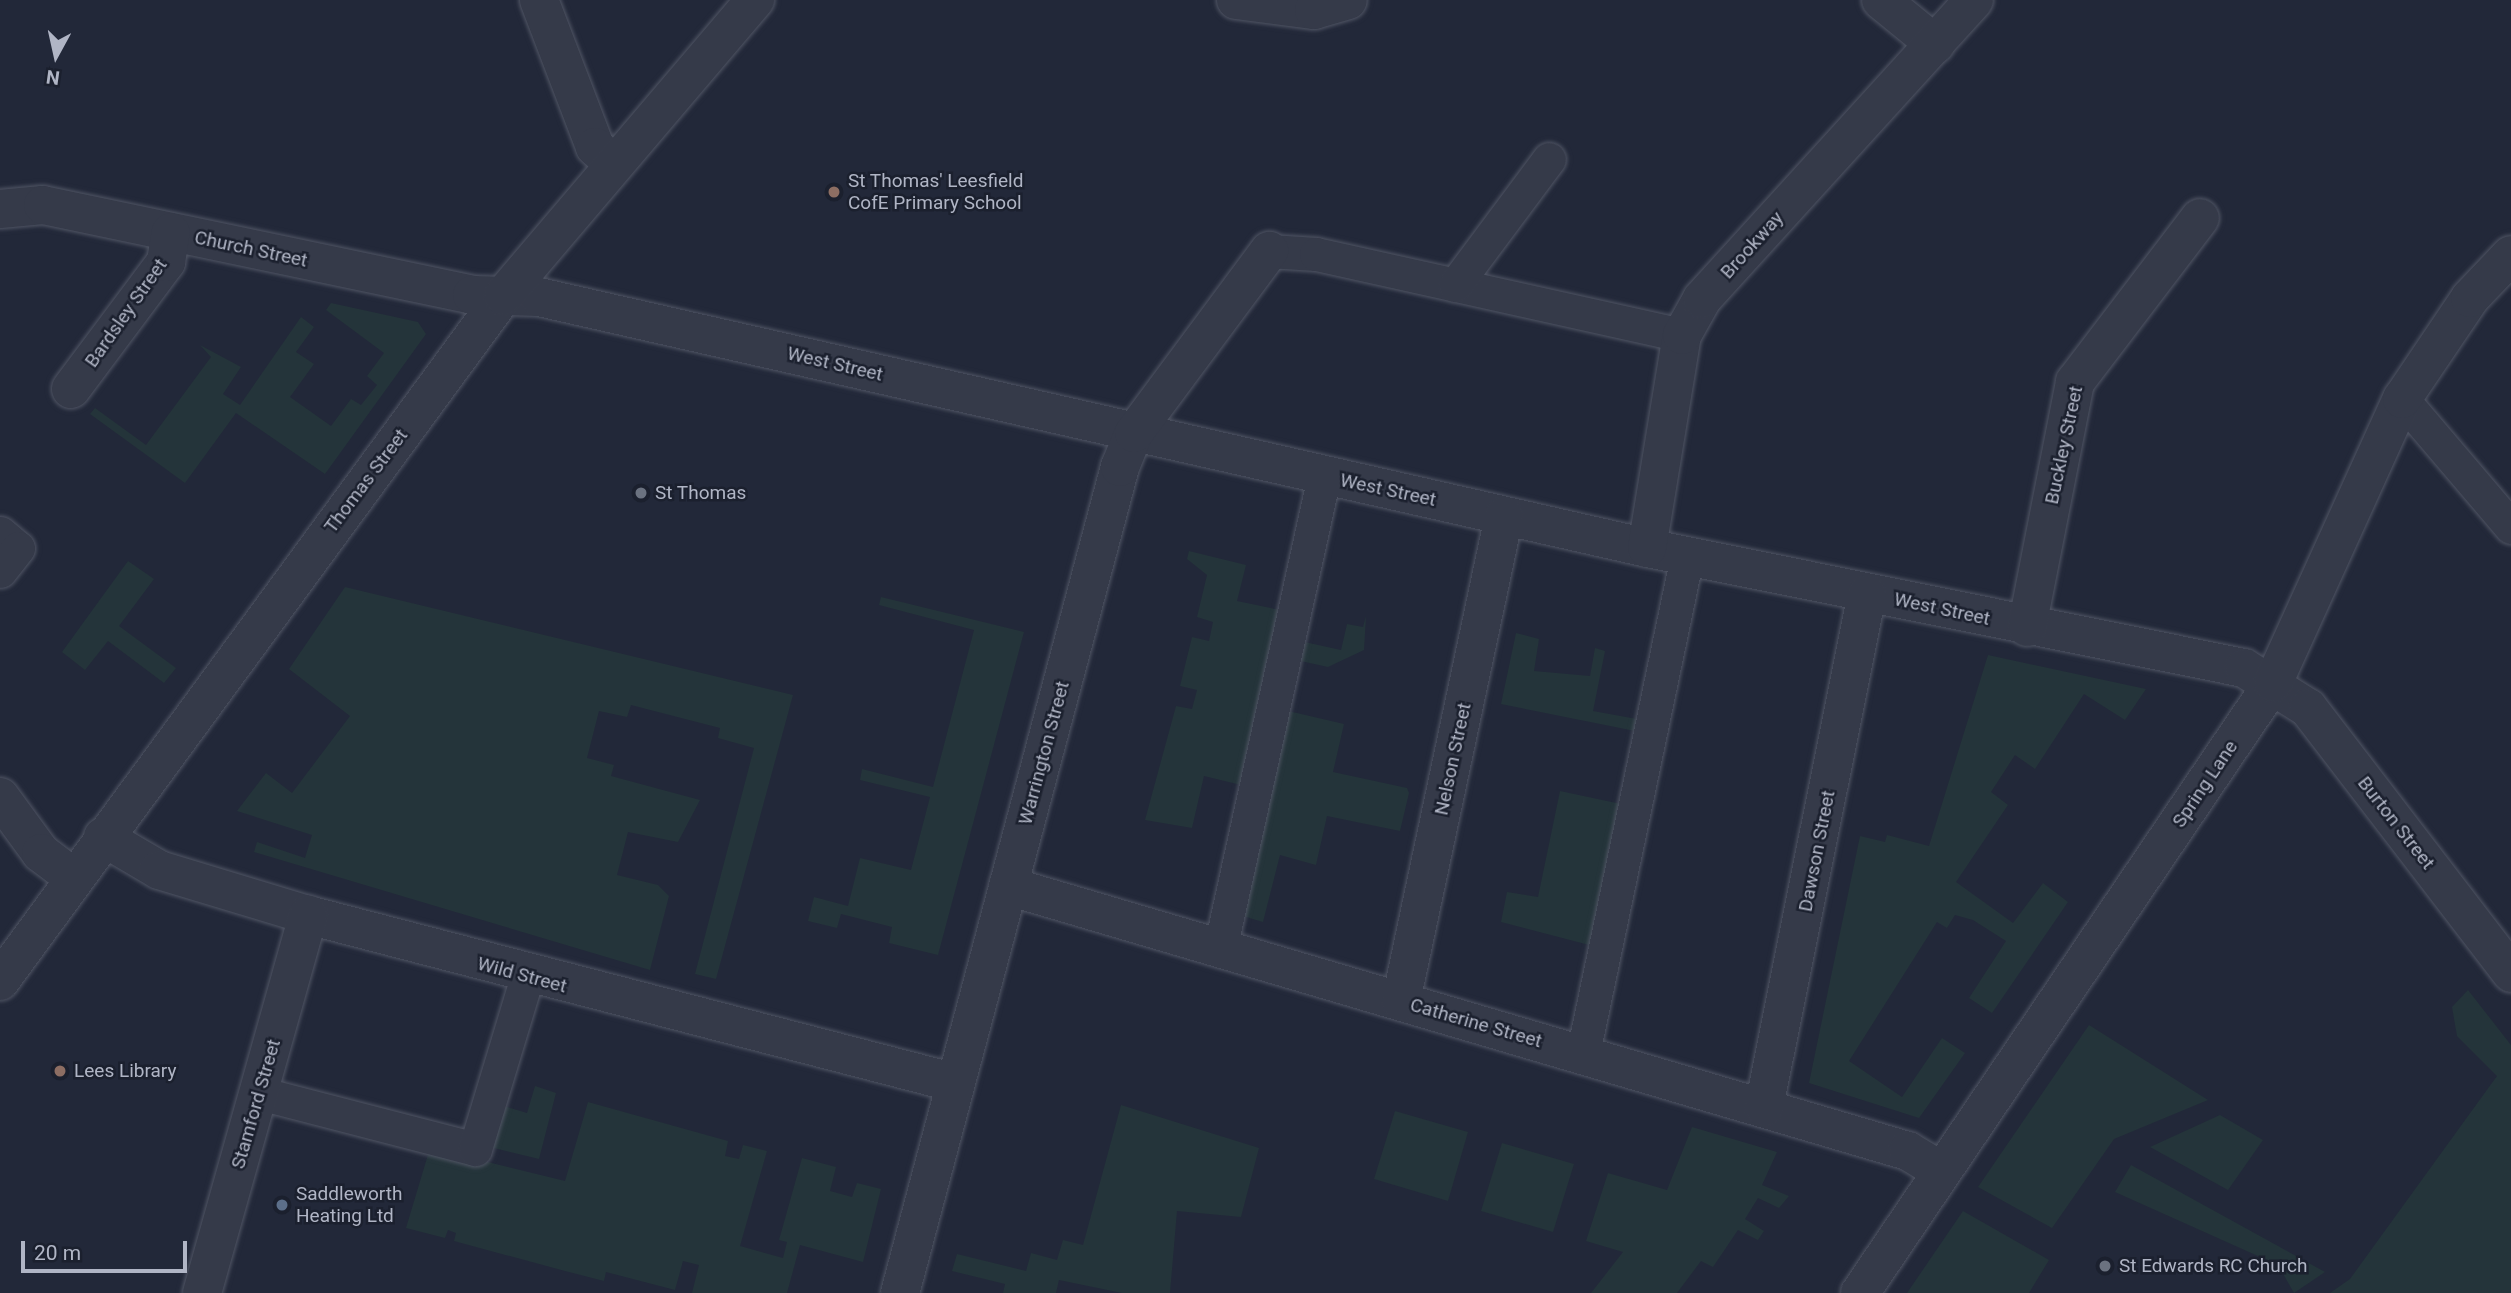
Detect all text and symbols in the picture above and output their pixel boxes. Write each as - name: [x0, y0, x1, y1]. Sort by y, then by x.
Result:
- north arrow: [21, 21, 91, 91]
- text: N: [45, 65, 61, 90]
- place label: St Thomas' Leesfield CofE Primary School: [848, 170, 1024, 214]
- marker: St Thomas' Leesfield CofE Primary School: [826, 184, 842, 200]
- street label: Brookway: [1716, 207, 1788, 283]
- street label: Church Street: [192, 226, 310, 272]
- street label: Bardsley Street: [80, 254, 172, 372]
- street label: West Street: [785, 342, 885, 386]
- street label: Buckley Street: [2040, 384, 2088, 506]
- street label: Thomas Street: [319, 425, 413, 537]
- street label: West Street: [1338, 469, 1438, 511]
- place label: St Thomas: [655, 482, 747, 504]
- marker: St Thomas: [633, 485, 649, 501]
- street label: West Street: [1892, 588, 1992, 630]
- street label: Warrington Street: [1014, 679, 1074, 827]
- street label: Nelson Street: [1430, 701, 1476, 817]
- street label: Spring Lane: [2168, 736, 2242, 832]
- street label: Burton Street: [2353, 772, 2439, 874]
- street label: Dawson Street: [1794, 788, 1840, 914]
- street label: Wild Street: [475, 952, 569, 998]
- street label: Catherine Street: [1408, 993, 1544, 1053]
- street label: Stamford Street: [227, 1037, 285, 1171]
- place label: Lees Library: [74, 1060, 176, 1082]
- marker: Lees Library: [52, 1063, 68, 1079]
- place label: Saddleworth Heating Ltd: [296, 1183, 402, 1227]
- marker: Saddleworth Heating Ltd: [274, 1197, 290, 1213]
- scale bar: [24, 1226, 191, 1270]
- text: 20 m: [34, 1241, 81, 1265]
- place label: St Edwards RC Church: [2119, 1255, 2307, 1277]
- marker: St Edwards RC Church: [2097, 1258, 2113, 1274]

